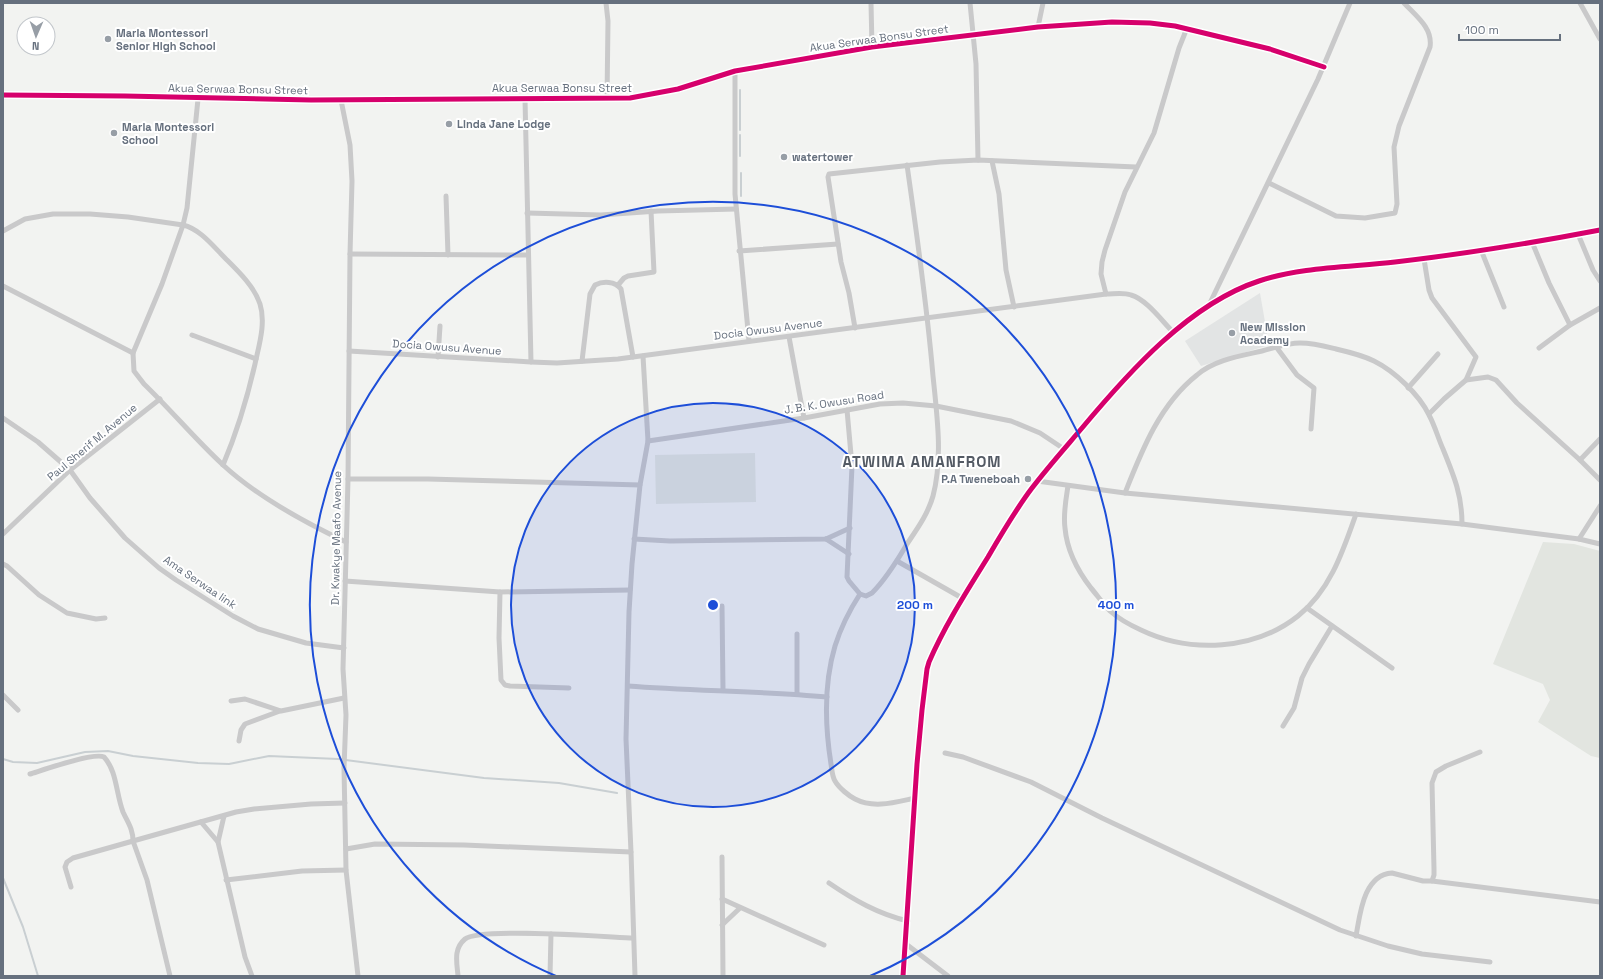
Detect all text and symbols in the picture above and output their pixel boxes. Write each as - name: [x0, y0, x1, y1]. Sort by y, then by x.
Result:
- north arrow: [16, 16, 56, 56]
- scale bar: [1459, 16, 1560, 42]
- street label: Akua Serwaa Bonsu Street: [809, 21, 949, 55]
- text: 100 m: [1465, 22, 1499, 38]
- place label: Maria Montessori Senior High School: [116, 26, 216, 53]
- marker: Maria Montessori Senior High School: [103, 34, 113, 44]
- text: N: [32, 39, 40, 53]
- street label: Akua Serwaa Bonsu Street: [168, 81, 308, 97]
- street label: Akua Serwaa Bonsu Street: [492, 81, 632, 95]
- place label: Linda Jane Lodge: [457, 117, 551, 131]
- marker: Linda Jane Lodge: [444, 119, 454, 129]
- place label: Maria Montessori School: [122, 120, 214, 147]
- marker: Maria Montessori School: [109, 128, 119, 138]
- place label: watertower: [792, 150, 854, 164]
- marker: watertower: [779, 152, 789, 162]
- street label: Docia Owusu Avenue: [713, 315, 823, 343]
- place label: New Mission Academy: [1240, 320, 1306, 347]
- marker: New Mission Academy: [1227, 328, 1237, 338]
- street label: Docia Owusu Avenue: [392, 336, 502, 358]
- street label: J. B. K. Owusu Road: [783, 387, 885, 417]
- street label: Paul Sherif M. Avenue: [44, 400, 140, 484]
- district label: ATWIMA AMANFROM: [842, 452, 1002, 471]
- street label: Dr. Kwakye Maafo Avenue: [328, 471, 344, 605]
- place label: P.A Tweneboah: [941, 472, 1020, 486]
- marker: P.A Tweneboah: [1023, 474, 1033, 484]
- street label: Ama Serwaa link: [161, 552, 239, 612]
- text: 200 m: [897, 597, 933, 613]
- text: 400 m: [1098, 597, 1134, 613]
- centre of rings: [706, 598, 720, 612]

